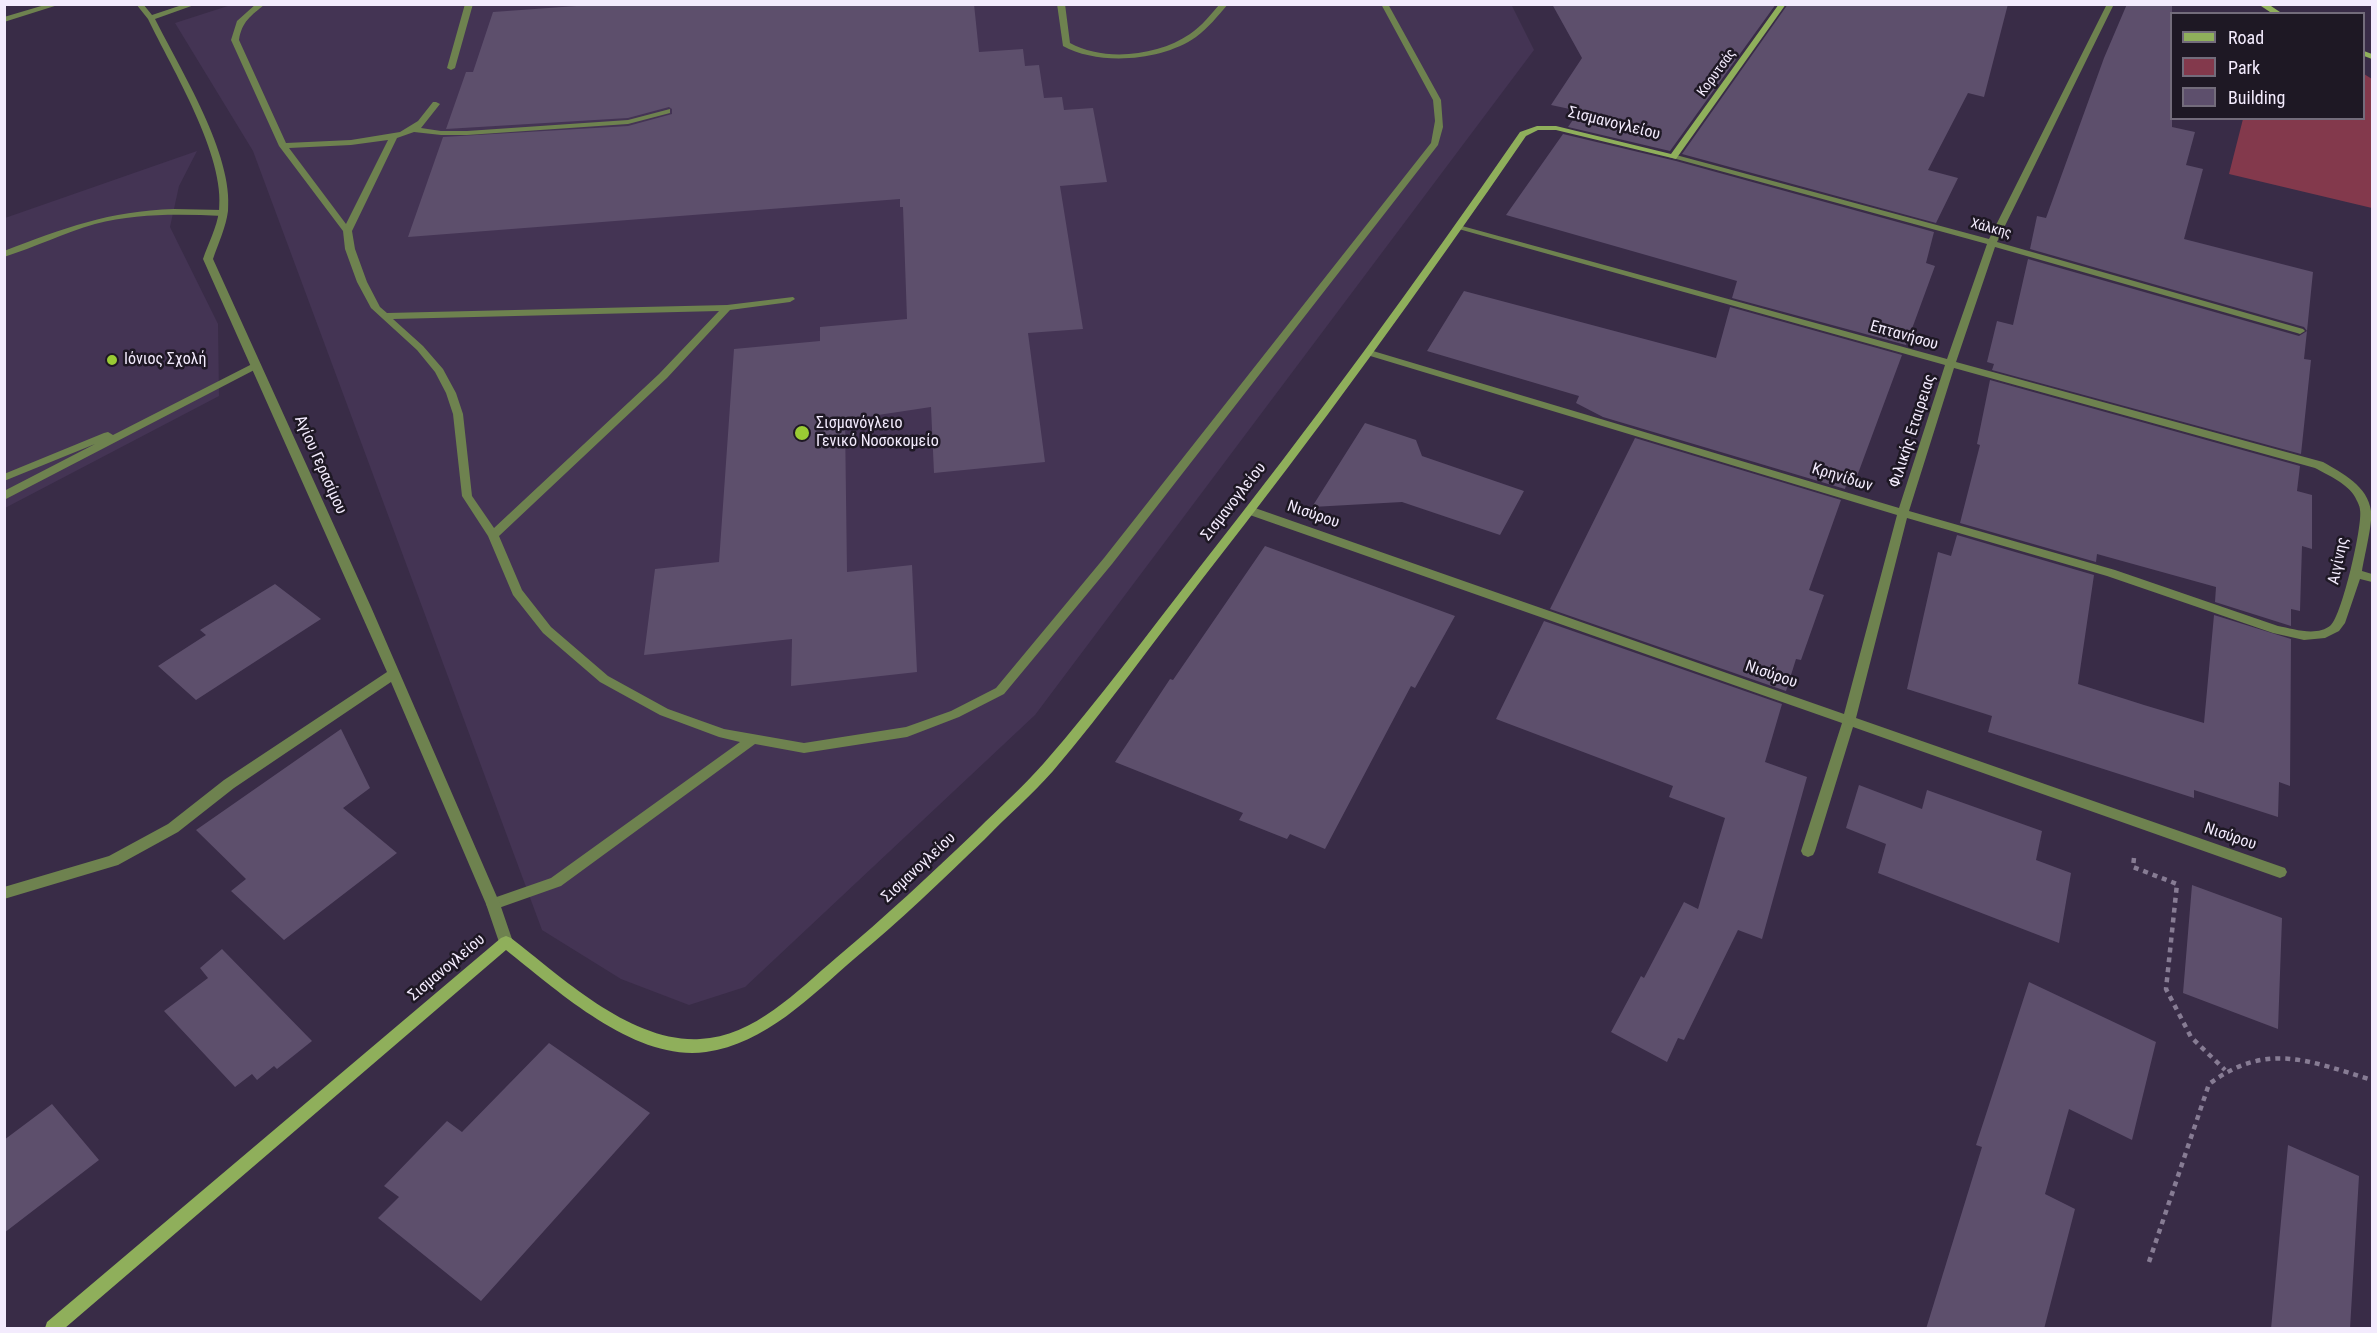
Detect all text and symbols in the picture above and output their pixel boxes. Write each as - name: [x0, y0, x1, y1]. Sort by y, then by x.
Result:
- legend: [2170, 12, 2365, 120]
- text: Road: [2228, 27, 2264, 48]
- street label: Κορυτσάς: [1694, 46, 1740, 100]
- text: Park: [2228, 57, 2260, 78]
- text: Building: [2228, 87, 2285, 108]
- street label: Σισμανογλείου: [1566, 103, 1662, 145]
- street label: Χάλκης: [1969, 215, 2013, 243]
- street label: Επτανήσου: [1868, 317, 1940, 355]
- place label: Ιόνιος Σχολή: [124, 350, 207, 370]
- marker: Ιόνιος Σχολή: [105, 353, 119, 367]
- street label: Φιλικής Εταιρειας: [1886, 372, 1940, 490]
- street label: Αγίου Γερασίμου: [290, 413, 350, 517]
- place label: Σισμανόγλειο Γενικό Νοσοκομείο: [816, 414, 939, 452]
- marker: Σισμανόγλειο Γενικό Νοσοκομείο: [793, 424, 811, 442]
- street label: Σισμανογλείου: [1197, 459, 1271, 545]
- street label: Κρηνίδων: [1809, 460, 1875, 496]
- street label: Νισύρου: [1284, 497, 1342, 533]
- street label: Αιγίνης: [2325, 536, 2353, 586]
- street label: Νισύρου: [1742, 657, 1800, 693]
- street label: Νισύρου: [2201, 819, 2259, 855]
- street label: Σισμανογλείου: [878, 829, 960, 907]
- street label: Σισμανογλείου: [405, 930, 489, 1006]

